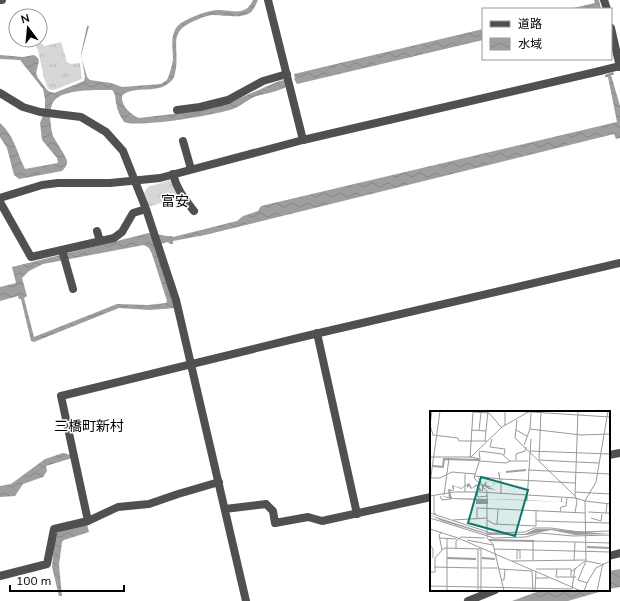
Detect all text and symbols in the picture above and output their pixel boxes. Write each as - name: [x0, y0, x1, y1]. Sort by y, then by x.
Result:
- north arrow: [8, 8, 48, 48]
- legend: [482, 8, 612, 60]
- text: N: [19, 11, 31, 26]
- text: 道路: [518, 16, 542, 31]
- text: 水域: [518, 36, 542, 51]
- district label: 富安: [161, 192, 189, 210]
- inset map: [430, 411, 610, 591]
- district label: 三橋町新村: [54, 417, 124, 435]
- scale bar: [10, 567, 124, 593]
- text: 100 m: [16, 573, 51, 588]

